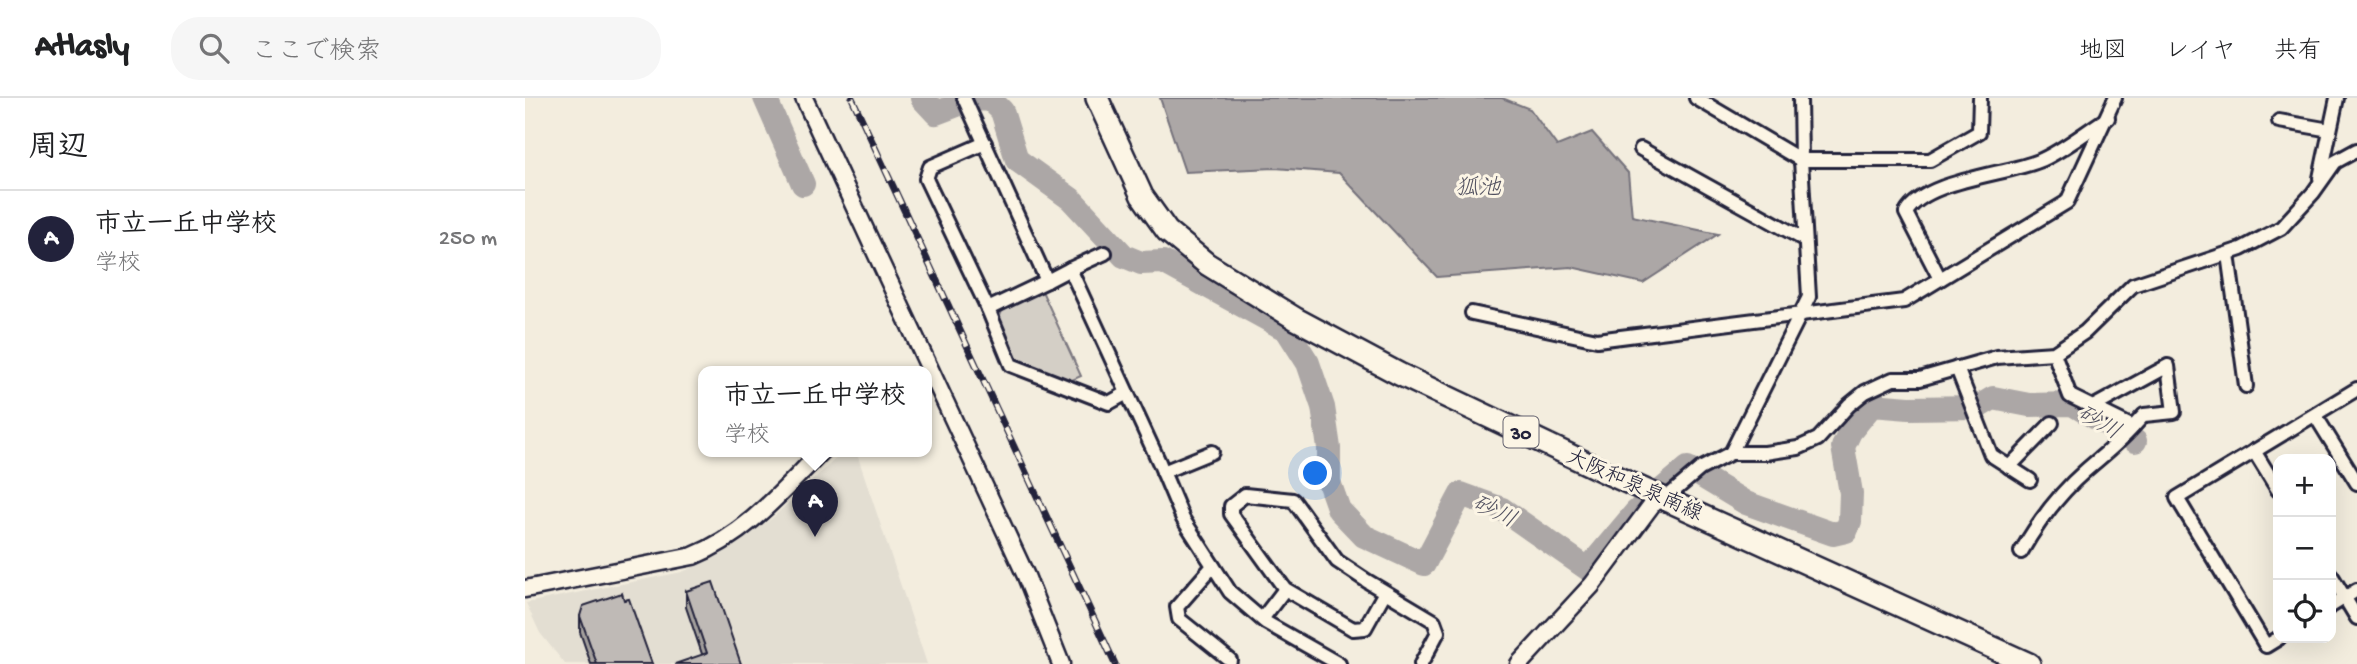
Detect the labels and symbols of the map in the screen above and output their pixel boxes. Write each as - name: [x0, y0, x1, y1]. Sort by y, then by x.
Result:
- water label: 狐池: [1455, 175, 1502, 203]
- water label: 砂川: [2072, 400, 2125, 447]
- road number: 30: [1503, 416, 1539, 448]
- street label: 大阪和泉泉南線: [1561, 444, 1707, 529]
- your location: [1298, 456, 1332, 490]
- pin: A: [792, 479, 838, 537]
- water label: 砂川: [1467, 490, 1520, 535]

